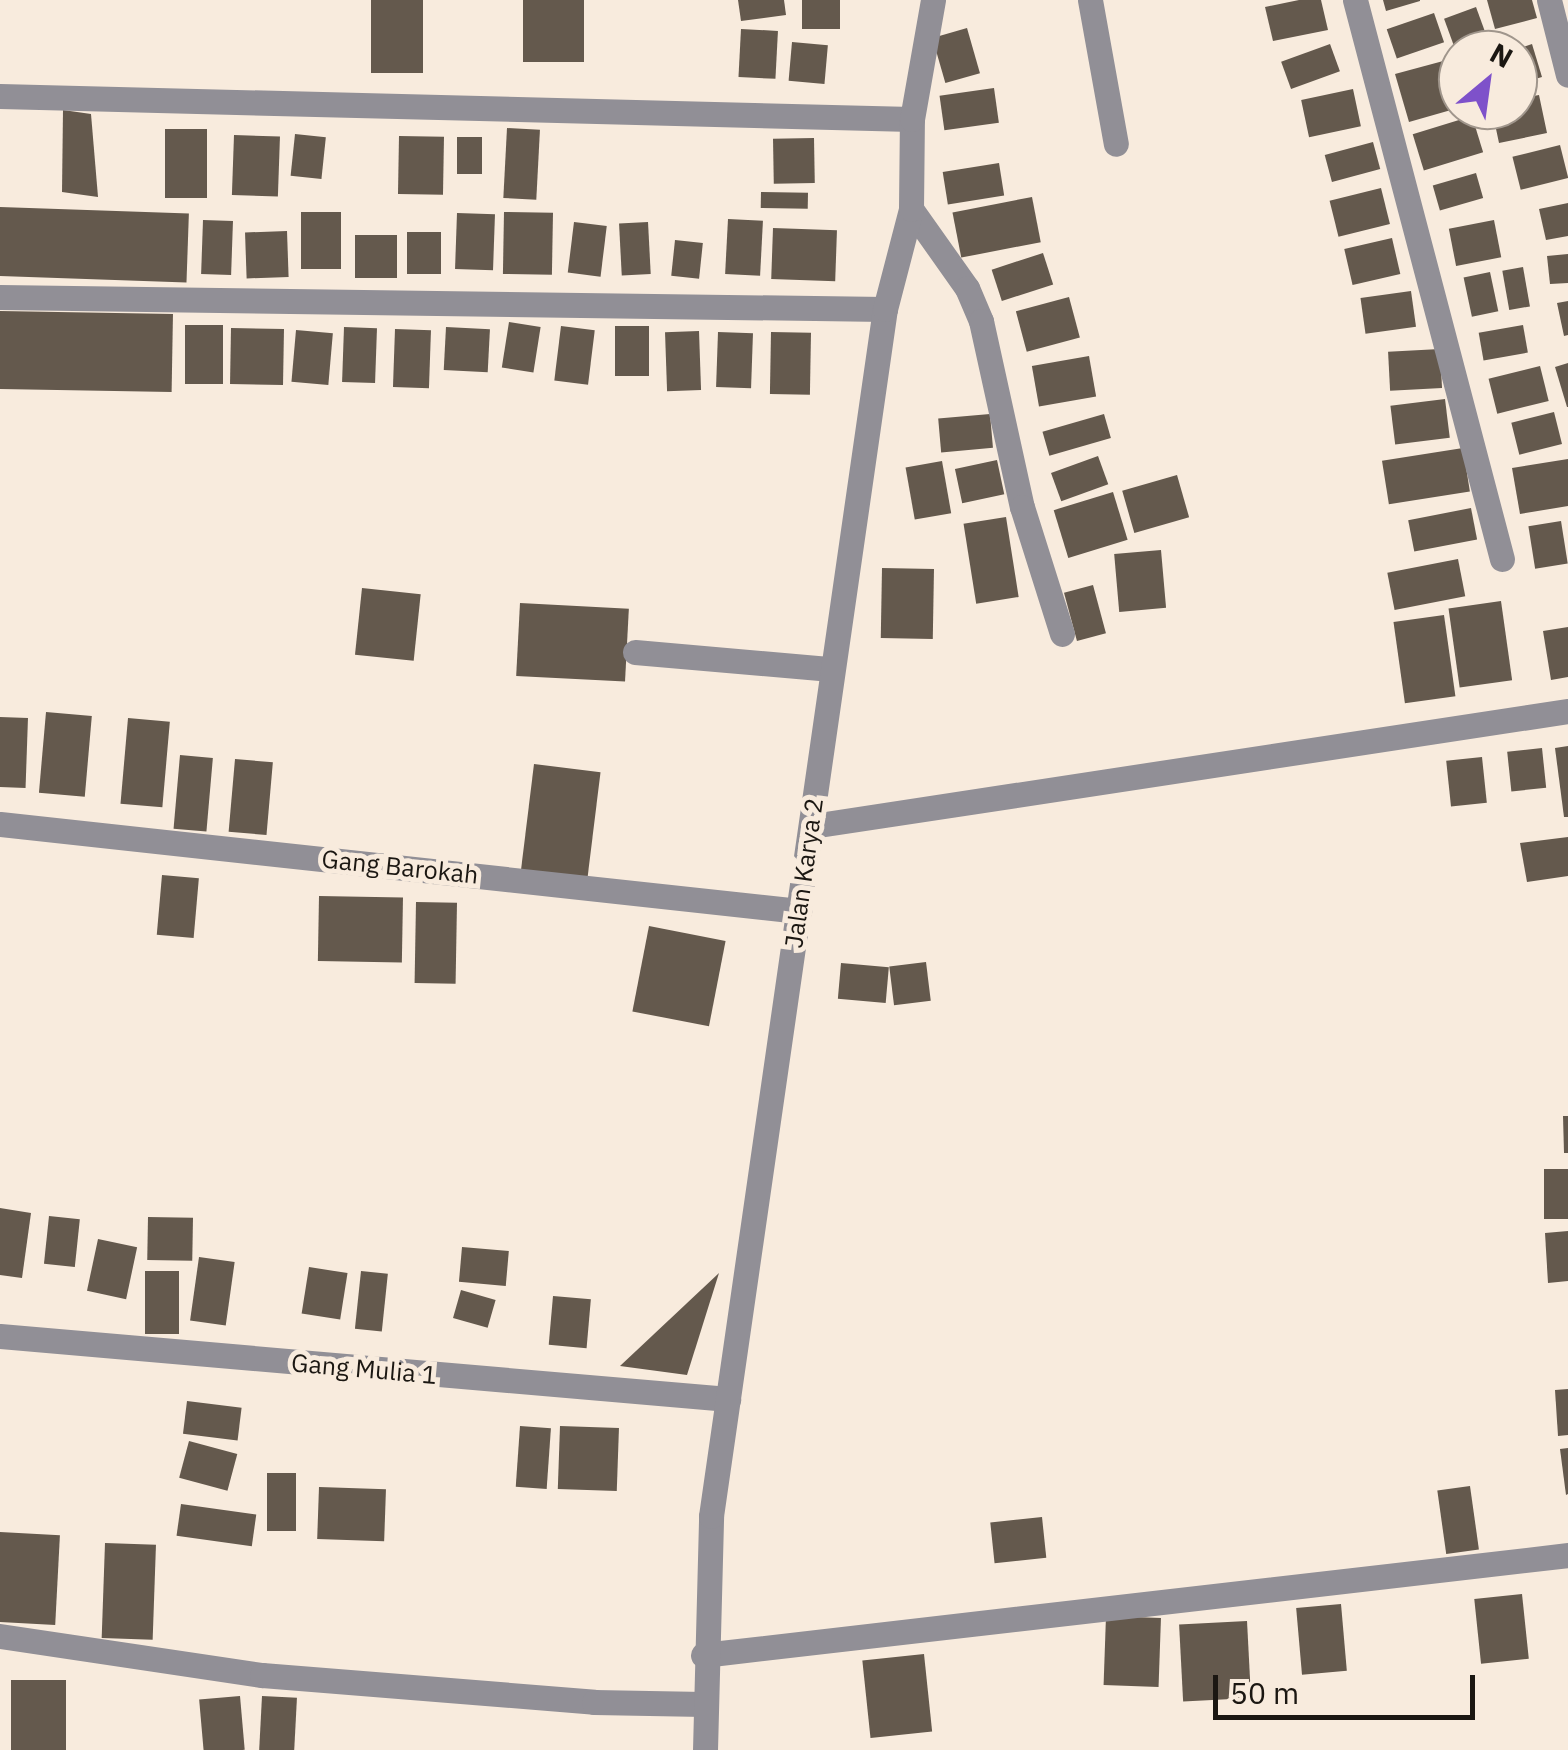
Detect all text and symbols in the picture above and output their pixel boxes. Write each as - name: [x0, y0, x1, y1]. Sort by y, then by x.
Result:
- north arrow: [1438, 30, 1538, 130]
- text: N: [1484, 34, 1520, 76]
- street label: Jalan Karya 2: [779, 796, 829, 950]
- street label: Gang Barokah: [320, 844, 480, 890]
- street label: Gang Mulia 1: [290, 1348, 438, 1390]
- scale bar: [1218, 1655, 1480, 1717]
- text: 50 m: [1230, 1673, 1299, 1712]

